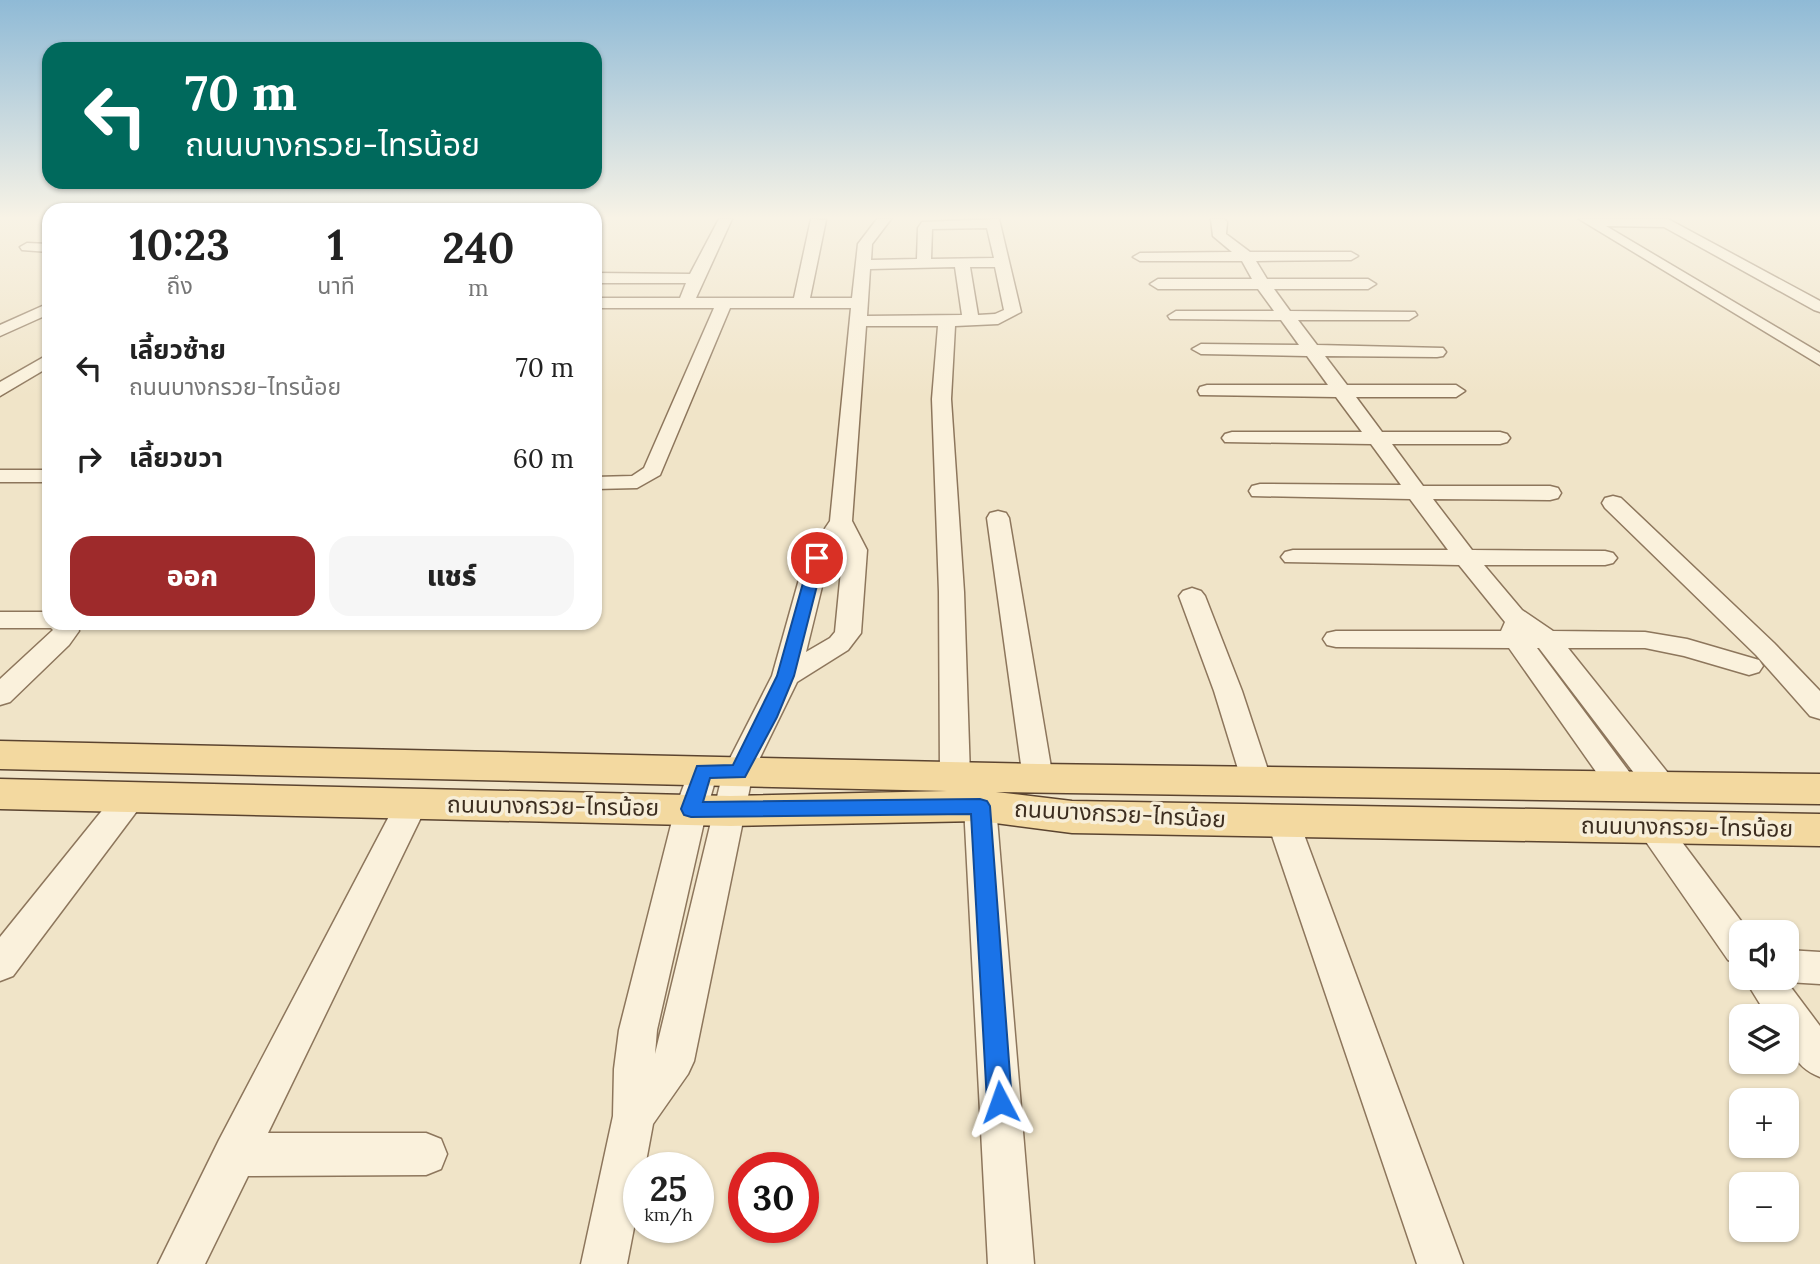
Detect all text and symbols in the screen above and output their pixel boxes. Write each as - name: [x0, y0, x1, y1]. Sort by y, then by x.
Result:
- text: 70 m: [185, 61, 297, 123]
- icon: left: [70, 70, 161, 161]
- text: ถนนบางกรวย-ไทรน้อย: [185, 124, 480, 165]
- text: 10:23: [130, 218, 230, 272]
- text: 1: [327, 218, 345, 272]
- text: 240: [442, 221, 514, 275]
- text: ถึง: [167, 271, 193, 300]
- text: นาที: [317, 271, 355, 300]
- text: m: [468, 273, 489, 302]
- text: เลี้ยวซ้าย: [129, 333, 226, 366]
- icon: left: [70, 349, 108, 387]
- text: 70 m: [516, 351, 574, 384]
- text: ถนนบางกรวย-ไทรน้อย: [129, 372, 341, 401]
- icon: right: [70, 440, 108, 478]
- text: เลี้ยวขวา: [129, 441, 223, 474]
- text: 60 m: [513, 442, 574, 475]
- pin: [787, 528, 847, 588]
- button: ออก: [70, 536, 315, 616]
- button: แชร์: [329, 536, 574, 616]
- icon: arrive: [798, 539, 836, 577]
- street label: ถนนบางกรวย-ไทรน้อย: [447, 789, 659, 822]
- street label: ถนนบางกรวย-ไทรน้อย: [1013, 793, 1227, 834]
- street label: ถนนบางกรวย-ไทรน้อย: [1581, 810, 1793, 843]
- map controls: [1729, 920, 1799, 1242]
- button: sound: [1729, 920, 1799, 990]
- button: layers: [1729, 1004, 1799, 1074]
- position arrow: [963, 1065, 1037, 1139]
- button: +: [1729, 1088, 1799, 1158]
- speed limit sign: 30: [728, 1152, 819, 1243]
- text: 25: [650, 1166, 687, 1211]
- button: −: [1729, 1172, 1799, 1242]
- text: km/h: [644, 1203, 693, 1226]

